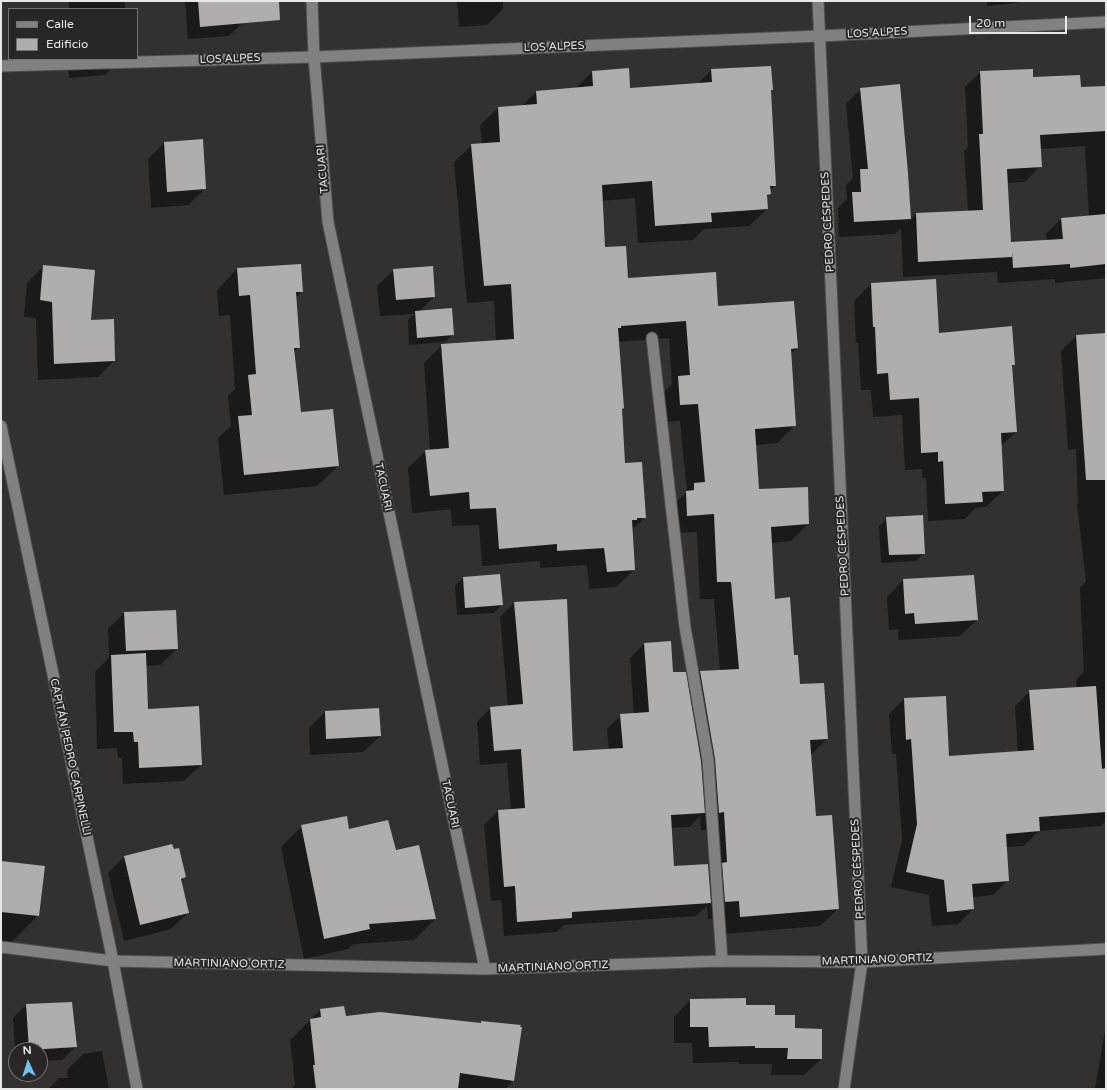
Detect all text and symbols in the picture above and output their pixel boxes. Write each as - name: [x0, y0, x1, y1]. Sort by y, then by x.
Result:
- legend: [8, 8, 138, 60]
- scale bar: [971, 8, 1069, 34]
- text: 20 m: [976, 16, 1005, 30]
- text: Calle: [46, 17, 74, 31]
- street label: LOS ALPES: [846, 25, 908, 41]
- text: Edificio: [46, 37, 88, 51]
- street label: LOS ALPES: [523, 39, 585, 55]
- street label: LOS ALPES: [199, 51, 261, 67]
- street label: TACUARI: [314, 144, 332, 194]
- street label: PEDRO CÉSPEDES: [819, 172, 837, 272]
- street label: TACUARI: [371, 462, 395, 512]
- street label: PEDRO CÉSPEDES: [834, 496, 852, 596]
- street label: CAPITÁN PEDRO CARPINELLI: [47, 677, 93, 837]
- street label: TACUARI: [438, 779, 462, 829]
- street label: PEDRO CÉSPEDES: [849, 819, 867, 919]
- street label: MARTINIANO ORTIZ: [821, 951, 933, 969]
- street label: MARTINIANO ORTIZ: [173, 956, 285, 972]
- street label: MARTINIANO ORTIZ: [497, 958, 609, 976]
- north arrow: [8, 1042, 48, 1082]
- text: N: [22, 1044, 32, 1057]

